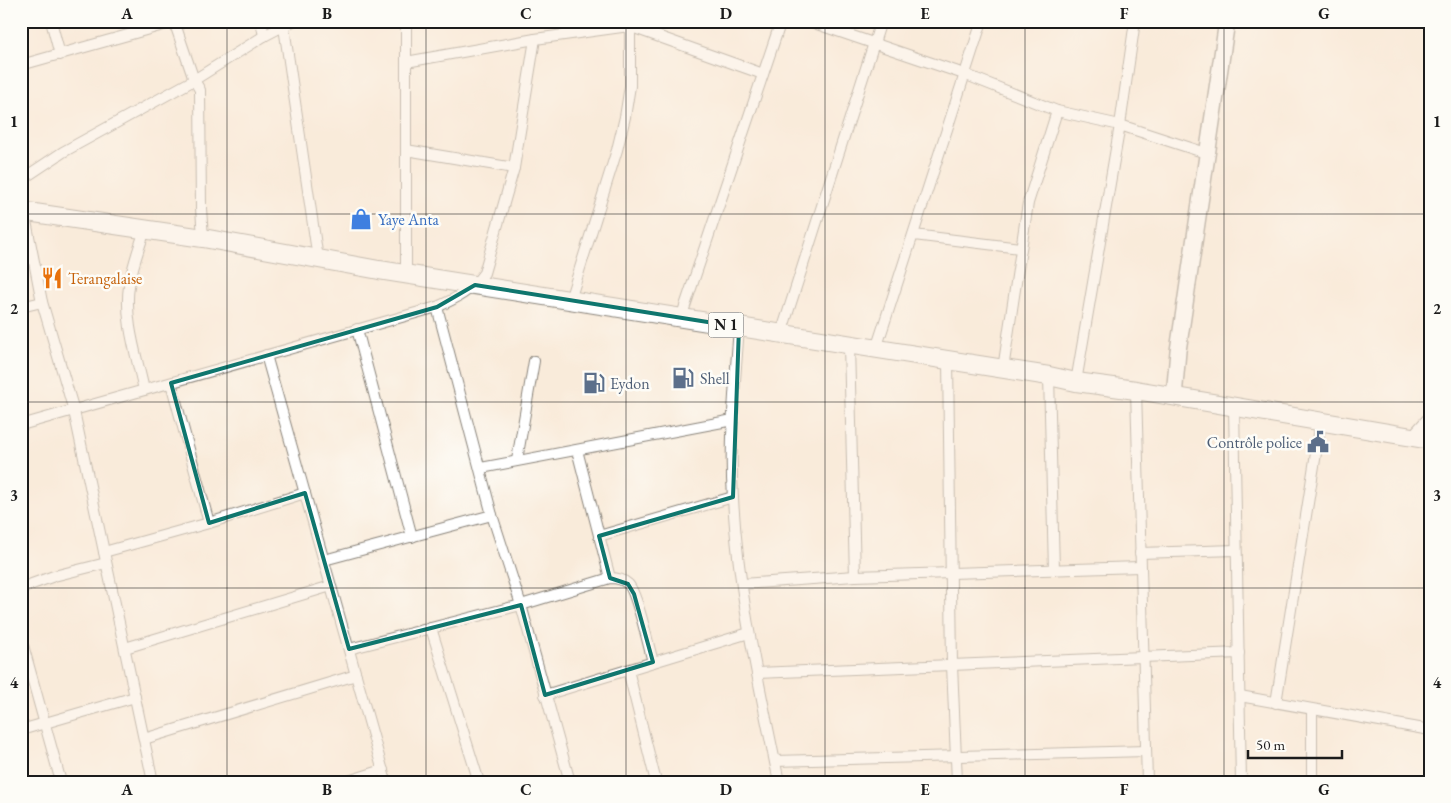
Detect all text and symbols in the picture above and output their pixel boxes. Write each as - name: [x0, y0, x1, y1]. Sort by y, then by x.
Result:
- text: A: [120, 3, 133, 24]
- text: B: [322, 3, 332, 24]
- text: C: [520, 3, 532, 24]
- text: D: [720, 3, 732, 24]
- text: E: [920, 3, 930, 24]
- text: F: [1120, 3, 1129, 24]
- text: G: [1318, 3, 1330, 24]
- text: 1: [10, 111, 18, 132]
- text: 1: [1433, 111, 1441, 132]
- shop icon: Yaye Anta: [348, 206, 374, 232]
- place label: Yaye Anta: [378, 209, 439, 230]
- restaurant icon: Terangalaise: [39, 265, 65, 291]
- place label: Terangalaise: [68, 268, 142, 289]
- text: 2: [10, 298, 19, 319]
- text: 2: [1433, 298, 1442, 319]
- road number: N 1: [708, 312, 744, 338]
- fuel station icon: Shell: [670, 365, 696, 391]
- place label: Shell: [700, 368, 730, 389]
- fuel station icon: Eydon: [581, 370, 607, 396]
- place label: Eydon: [610, 373, 650, 394]
- public building icon: Contrôle police: [1305, 429, 1331, 455]
- place label: Contrôle police: [1207, 432, 1302, 453]
- text: 3: [10, 485, 18, 506]
- text: 3: [1433, 485, 1441, 506]
- text: 4: [10, 672, 19, 693]
- text: 4: [1433, 672, 1442, 693]
- scale bar: [1248, 728, 1342, 760]
- text: 50 m: [1256, 735, 1285, 754]
- text: A: [120, 779, 133, 800]
- text: B: [322, 779, 332, 800]
- text: C: [520, 779, 532, 800]
- text: D: [720, 779, 732, 800]
- text: E: [920, 779, 930, 800]
- text: F: [1120, 779, 1129, 800]
- text: G: [1318, 779, 1330, 800]

